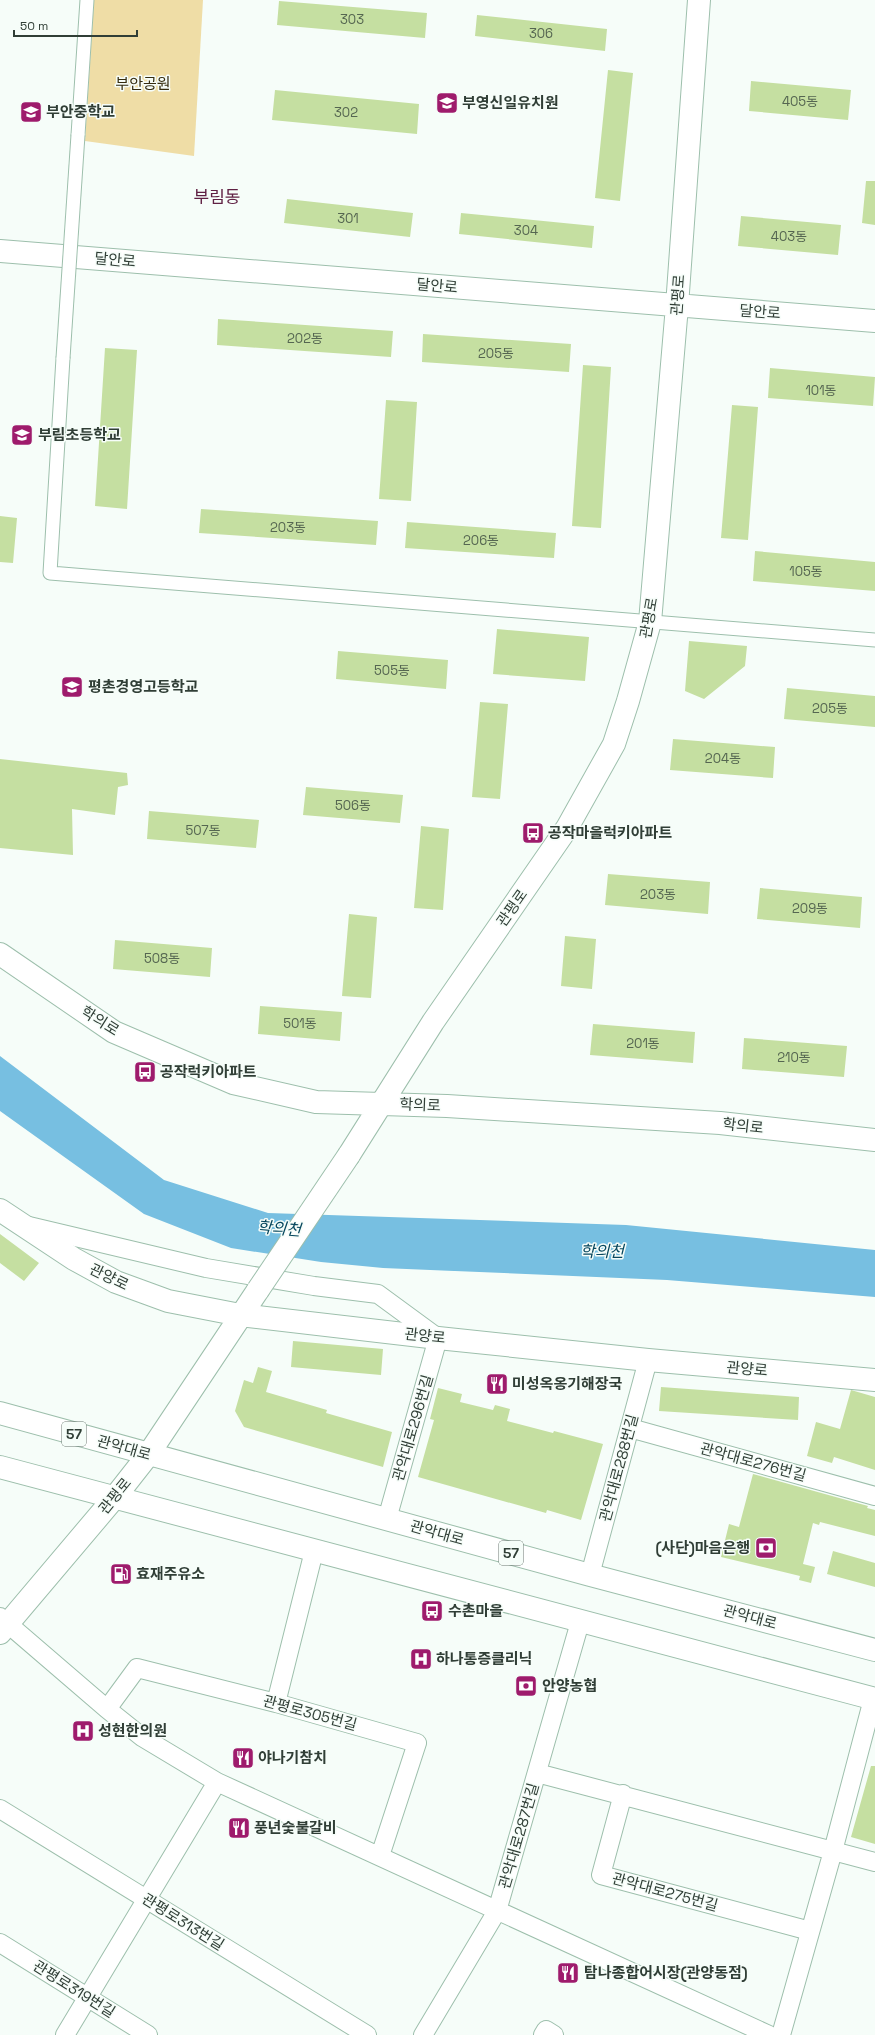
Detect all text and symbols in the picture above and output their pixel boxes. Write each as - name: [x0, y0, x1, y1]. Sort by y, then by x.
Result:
- house number: 303: [340, 11, 364, 28]
- scale bar: [14, 12, 137, 38]
- text: 50 m: [20, 18, 48, 34]
- house number: 306: [529, 25, 553, 42]
- park label: 부안공원: [115, 74, 171, 93]
- school or university icon: 부영신일유치원: [434, 90, 460, 116]
- place label: 부영신일유치원: [462, 93, 559, 112]
- house number: 405동: [782, 93, 818, 110]
- school or university icon: 부안중학교: [18, 99, 44, 125]
- place label: 부안중학교: [46, 102, 115, 121]
- house number: 302: [334, 104, 358, 121]
- district label: 부림동: [194, 186, 240, 208]
- house number: 301: [337, 210, 359, 227]
- house number: 304: [514, 222, 538, 239]
- house number: 403동: [771, 228, 807, 245]
- street label: 달안로: [94, 248, 136, 271]
- street label: 달안로: [416, 274, 458, 297]
- street label: 관평로: [667, 274, 688, 316]
- street label: 달안로: [739, 301, 781, 322]
- house number: 202동: [287, 330, 323, 347]
- house number: 205동: [478, 345, 514, 362]
- house number: 101동: [805, 382, 837, 399]
- school or university icon: 부림초등학교: [9, 422, 35, 448]
- place label: 부림초등학교: [38, 425, 121, 444]
- house number: 203동: [270, 519, 306, 536]
- house number: 206동: [463, 532, 499, 549]
- house number: 105동: [789, 563, 823, 580]
- street label: 관평로: [636, 596, 661, 640]
- house number: 505동: [374, 662, 410, 679]
- school or university icon: 평촌경영고등학교: [59, 674, 85, 700]
- place label: 평촌경영고등학교: [88, 677, 199, 696]
- house number: 205동: [812, 700, 848, 717]
- house number: 204동: [705, 750, 741, 767]
- house number: 506동: [335, 797, 371, 814]
- bus stop icon: 공작마을럭키아파트: [520, 820, 546, 846]
- house number: 507동: [185, 822, 221, 839]
- place label: 공작마을럭키아파트: [548, 823, 672, 842]
- street label: 관평로: [492, 885, 531, 930]
- house number: 203동: [640, 886, 676, 903]
- house number: 209동: [792, 900, 828, 917]
- house number: 508동: [144, 950, 180, 967]
- street label: 학의로: [78, 1002, 123, 1040]
- house number: 501동: [283, 1015, 317, 1032]
- house number: 201동: [626, 1035, 660, 1052]
- house number: 210동: [777, 1049, 811, 1066]
- bus stop icon: 공작럭키아파트: [132, 1059, 158, 1085]
- place label: 공작럭키아파트: [160, 1062, 257, 1081]
- street label: 학의로: [399, 1094, 441, 1115]
- street label: 학의로: [721, 1114, 765, 1137]
- water label: 학의천: [256, 1216, 304, 1241]
- water label: 학의천: [580, 1241, 626, 1262]
- street label: 관양로: [86, 1259, 132, 1294]
- street label: 관양로: [403, 1324, 447, 1347]
- street label: 관양로: [726, 1357, 768, 1380]
- restaurant icon: 미성옥옹기해장국: [484, 1371, 510, 1397]
- street label: 관악대로296번길: [388, 1372, 437, 1483]
- place label: 미성옥옹기해장국: [512, 1374, 623, 1393]
- street label: 관악대로288번길: [595, 1412, 642, 1524]
- road number: 57: [62, 1422, 86, 1446]
- street label: 관악대로: [95, 1431, 153, 1464]
- street label: 관악대로276번길: [698, 1438, 808, 1485]
- street label: 관평로: [94, 1474, 135, 1518]
- street label: 관악대로: [408, 1516, 466, 1549]
- bank icon: (사단)마음은행: [753, 1535, 779, 1561]
- place label: (사단)마음은행: [655, 1538, 750, 1557]
- road number: 57: [499, 1541, 523, 1565]
- fuel station icon: 효재주유소: [108, 1561, 134, 1587]
- place label: 효재주유소: [136, 1564, 205, 1583]
- bus stop icon: 수촌마을: [419, 1598, 445, 1624]
- street label: 관악대로: [721, 1600, 779, 1633]
- place label: 수촌마을: [448, 1601, 503, 1620]
- hospital icon: 하나통증클리닉: [408, 1646, 434, 1672]
- place label: 하나통증클리닉: [436, 1649, 533, 1668]
- bank icon: 안양농협: [513, 1673, 539, 1699]
- place label: 안양농협: [542, 1676, 597, 1695]
- street label: 관평로305번길: [261, 1691, 359, 1734]
- hospital icon: 성현한의원: [70, 1718, 96, 1744]
- place label: 성현한의원: [98, 1721, 167, 1740]
- restaurant icon: 야나기참치: [230, 1745, 256, 1771]
- place label: 야나기참치: [258, 1748, 327, 1767]
- street label: 관악대로287번길: [494, 1781, 543, 1891]
- restaurant icon: 풍년숯불갈비: [226, 1815, 252, 1841]
- place label: 풍년숯불갈비: [254, 1818, 337, 1837]
- street label: 관악대로275번길: [610, 1868, 720, 1915]
- street label: 관평로313번길: [139, 1889, 228, 1954]
- street label: 관평로319번길: [30, 1956, 119, 2021]
- restaurant icon: 탐나종합어시장(관양동점): [555, 1960, 581, 1986]
- place label: 탐나종합어시장(관양동점): [584, 1963, 748, 1982]

